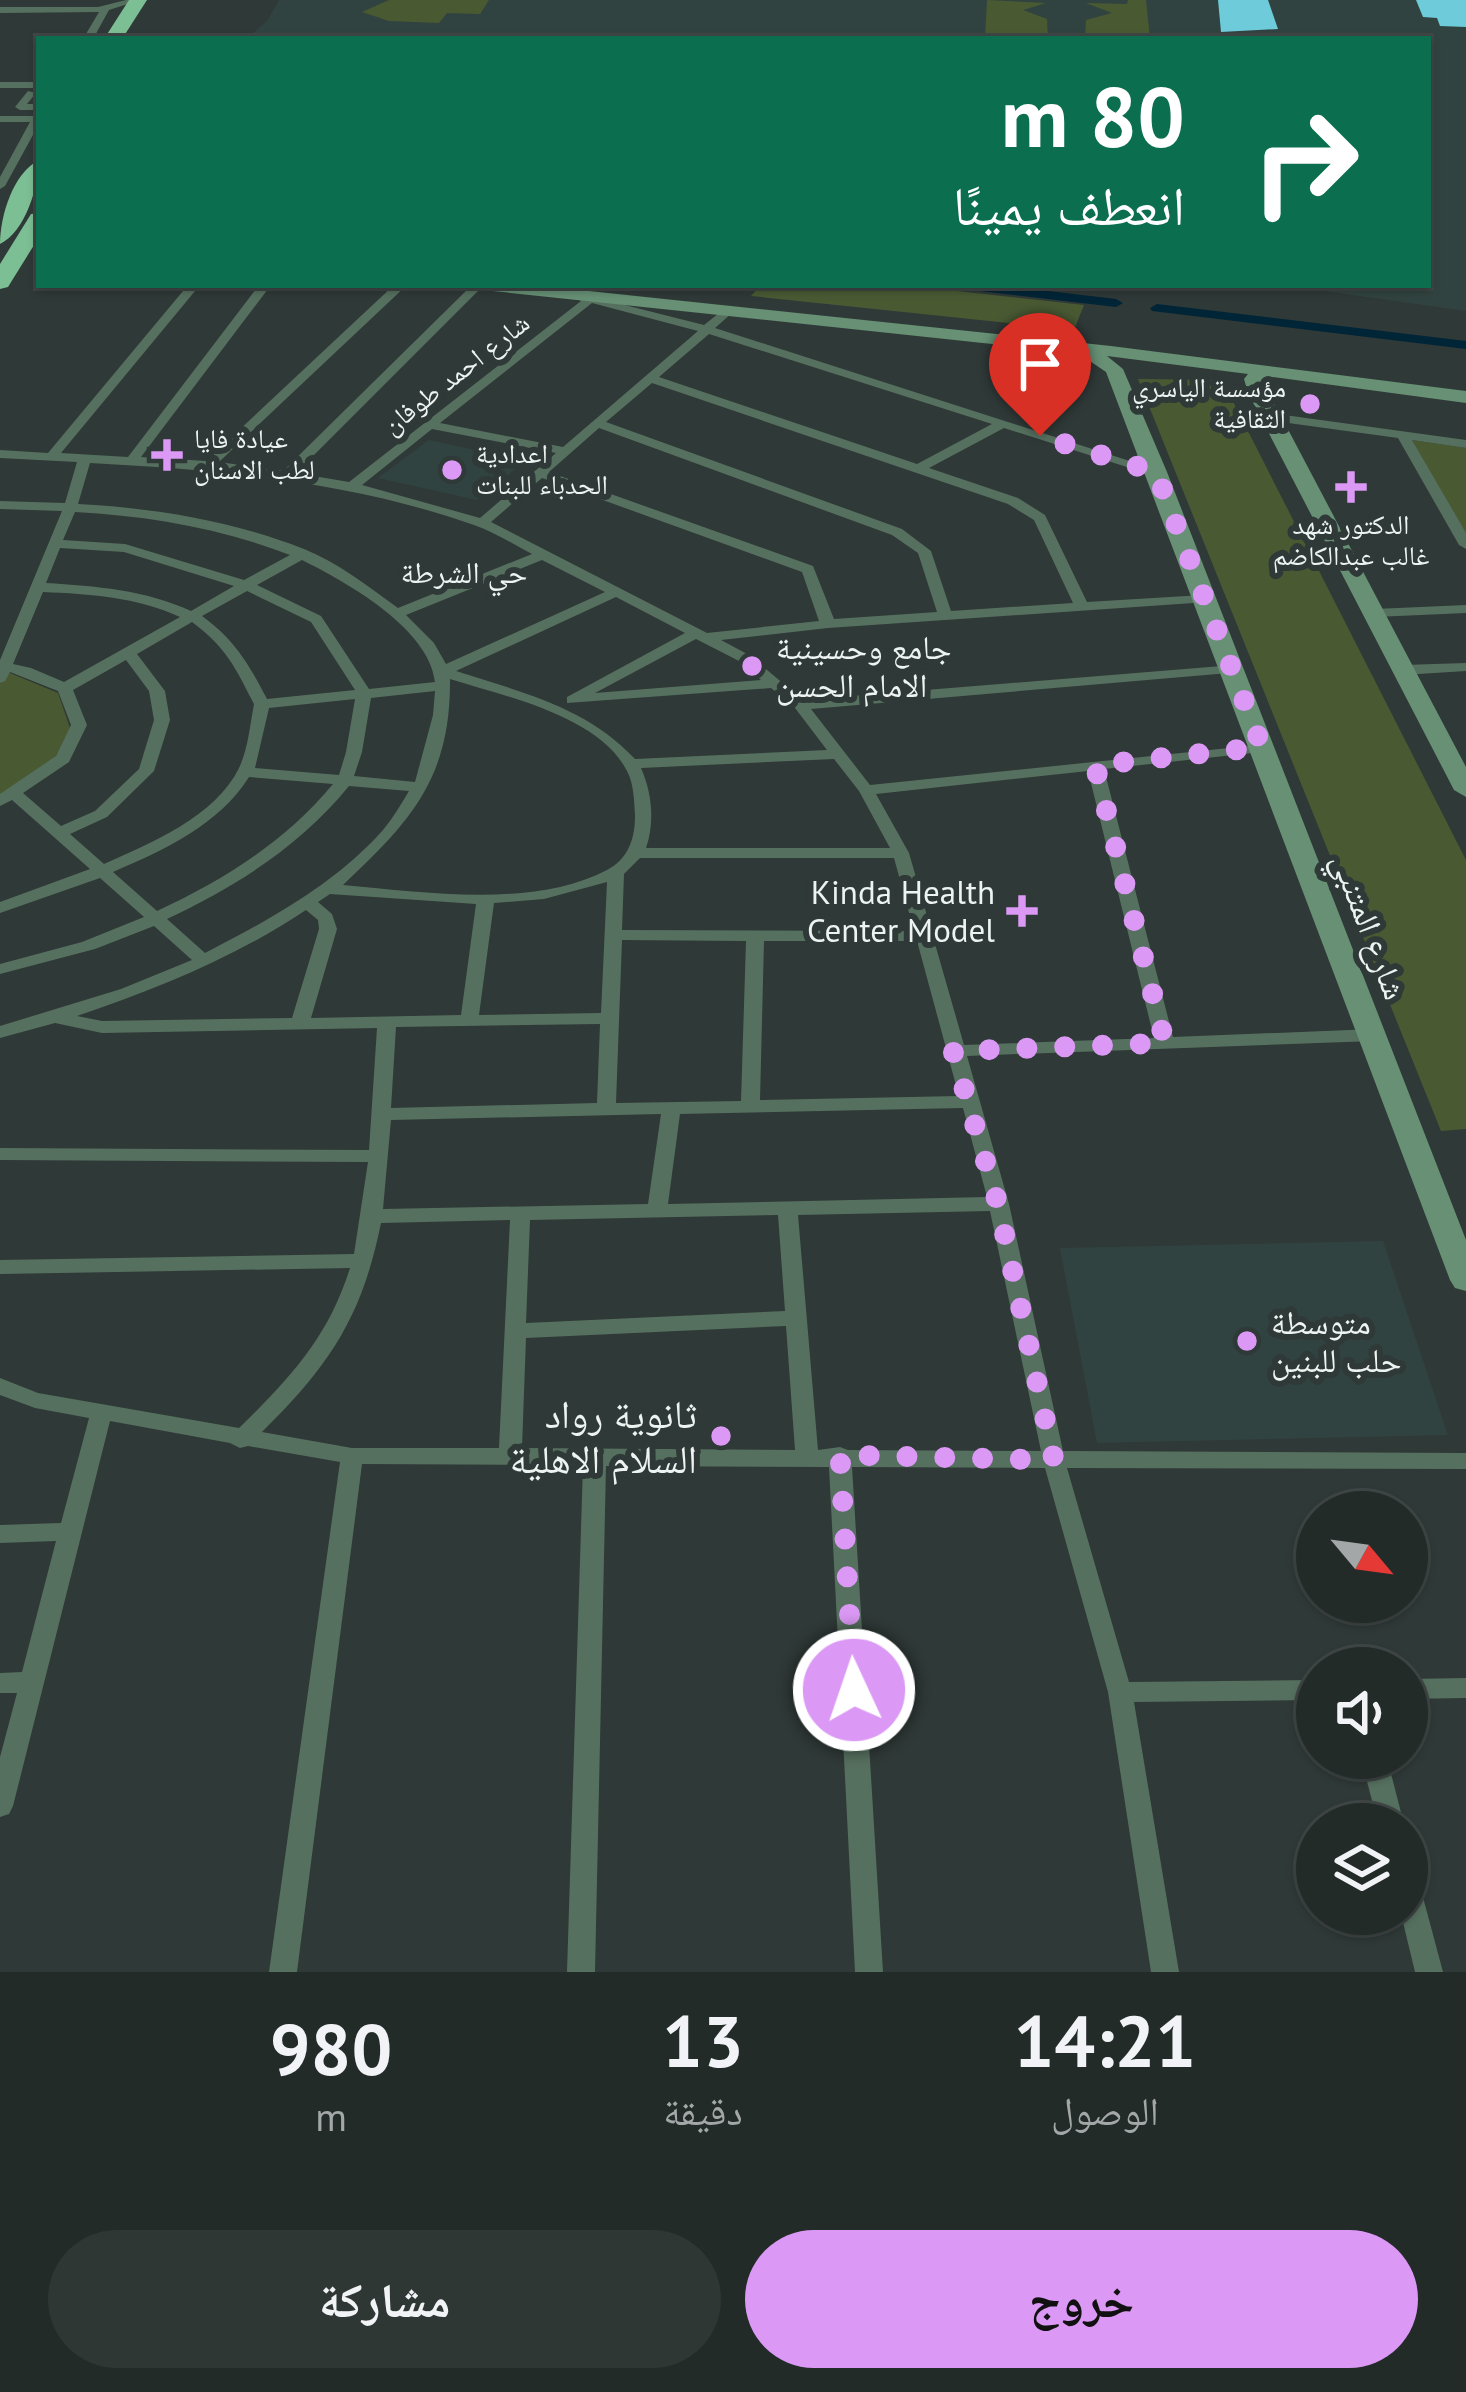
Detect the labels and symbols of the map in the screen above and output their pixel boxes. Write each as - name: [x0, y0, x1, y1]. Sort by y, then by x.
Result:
- street label: شارع احمد طوفان: [375, 305, 537, 442]
- pin: [989, 313, 1091, 436]
- place label: مؤسسة الياسري الثقافية: [1132, 370, 1286, 435]
- marker: مؤسسة الياسري الثقافية: [1297, 391, 1323, 417]
- place label: عيادة فايا لطب الاسنان: [194, 421, 315, 486]
- place label: اعدادية الحدباء للبنات: [476, 436, 608, 501]
- marker: عيادة فايا لطب الاسنان: [151, 439, 183, 471]
- marker: اعدادية الحدباء للبنات: [439, 457, 465, 483]
- marker: الدكتور شهد غالب عبدالكاضم: [1335, 471, 1367, 503]
- place label: الدكتور شهد غالب عبدالكاضم: [1273, 507, 1429, 574]
- district label: حي الشرطة: [401, 552, 527, 597]
- place label: جامع وحسينية الامام الحسن: [776, 625, 952, 707]
- marker: جامع وحسينية الامام الحسن: [739, 653, 765, 679]
- street label: شارع المتنبي: [1318, 846, 1418, 1007]
- place label: Kinda Health Center Model: [807, 870, 995, 951]
- marker: Kinda Health Center Model: [1006, 895, 1038, 927]
- place label: متوسطة حلب للبنين: [1271, 1300, 1401, 1381]
- marker: متوسطة حلب للبنين: [1234, 1328, 1260, 1354]
- place label: ثانوية رواد السلام الاهلية: [510, 1388, 697, 1486]
- marker: ثانوية رواد السلام الاهلية: [708, 1423, 734, 1449]
- north arrow: [1296, 1491, 1428, 1623]
- position arrow: [791, 1627, 917, 1753]

